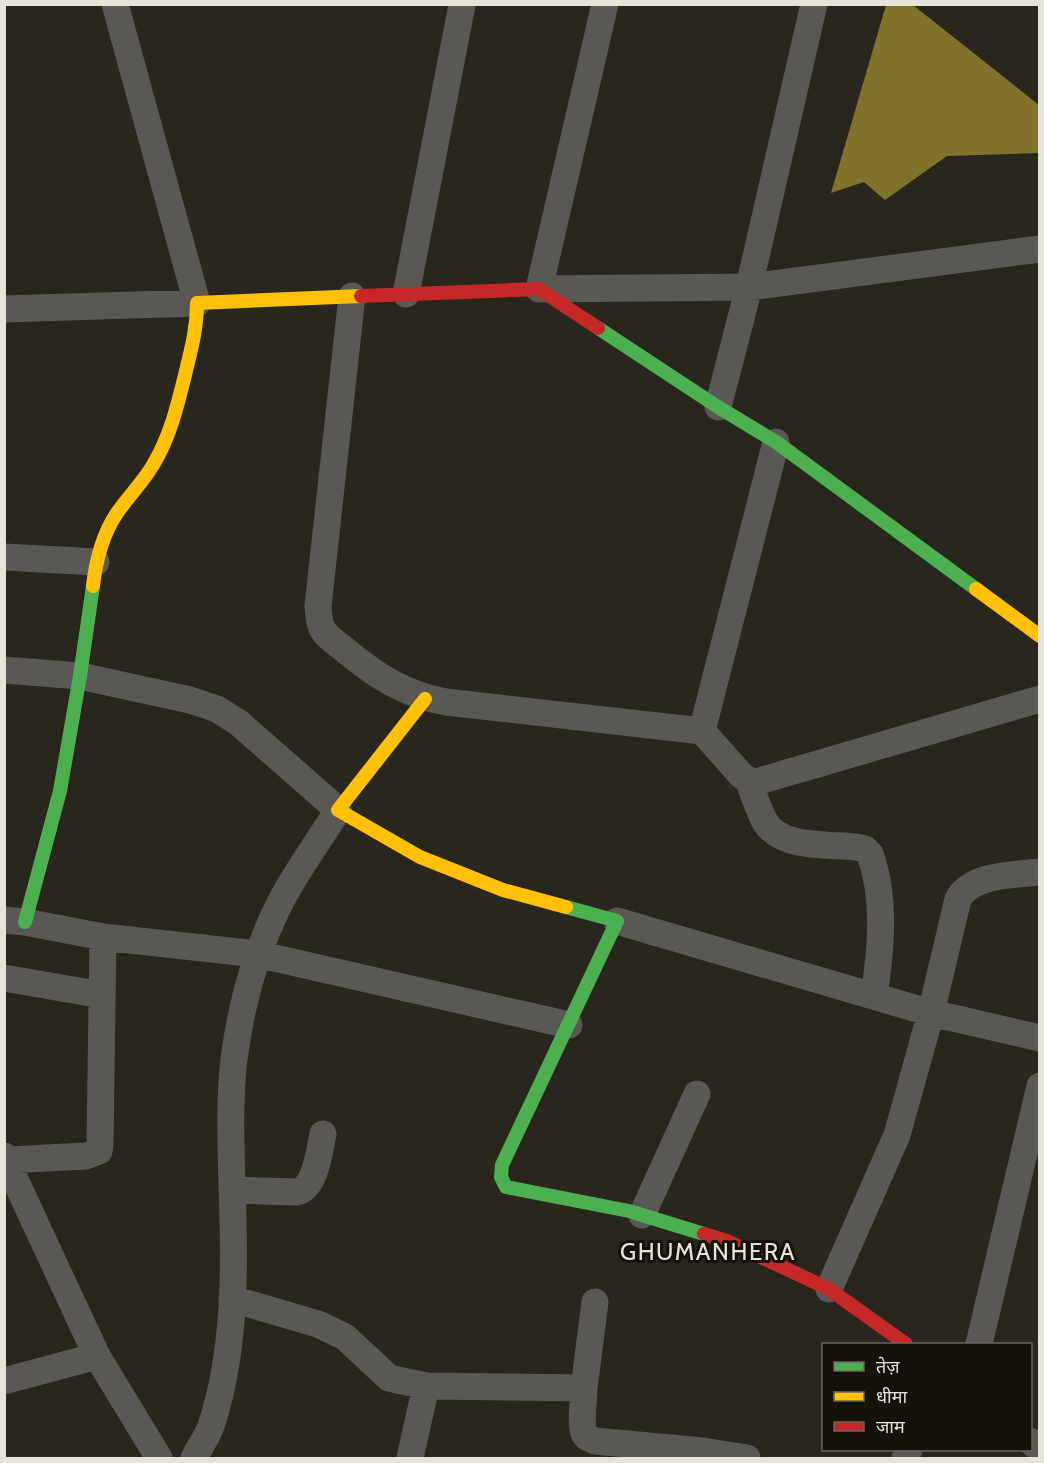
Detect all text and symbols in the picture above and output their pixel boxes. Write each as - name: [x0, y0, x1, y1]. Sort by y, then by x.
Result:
- district label: GHUMANHERA: [620, 1237, 796, 1266]
- legend: [822, 1343, 1032, 1451]
- text: तेज़: [876, 1356, 900, 1378]
- text: धीमा: [876, 1386, 907, 1408]
- text: जाम: [876, 1416, 906, 1438]

